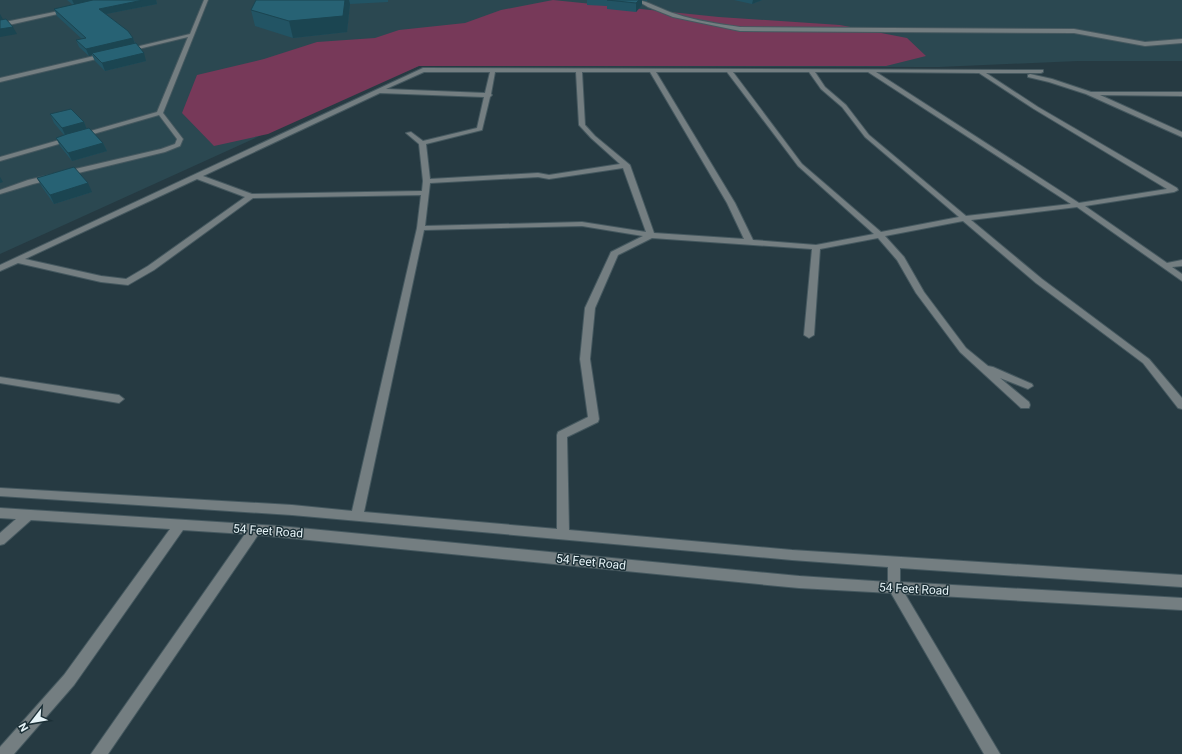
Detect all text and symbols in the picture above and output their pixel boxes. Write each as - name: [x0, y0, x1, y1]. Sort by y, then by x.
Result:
- street label: 54 Feet Road: [233, 522, 303, 540]
- street label: 54 Feet Road: [555, 551, 627, 573]
- street label: 54 Feet Road: [879, 580, 949, 598]
- north arrow: [12, 702, 52, 742]
- text: N: [16, 720, 31, 734]

